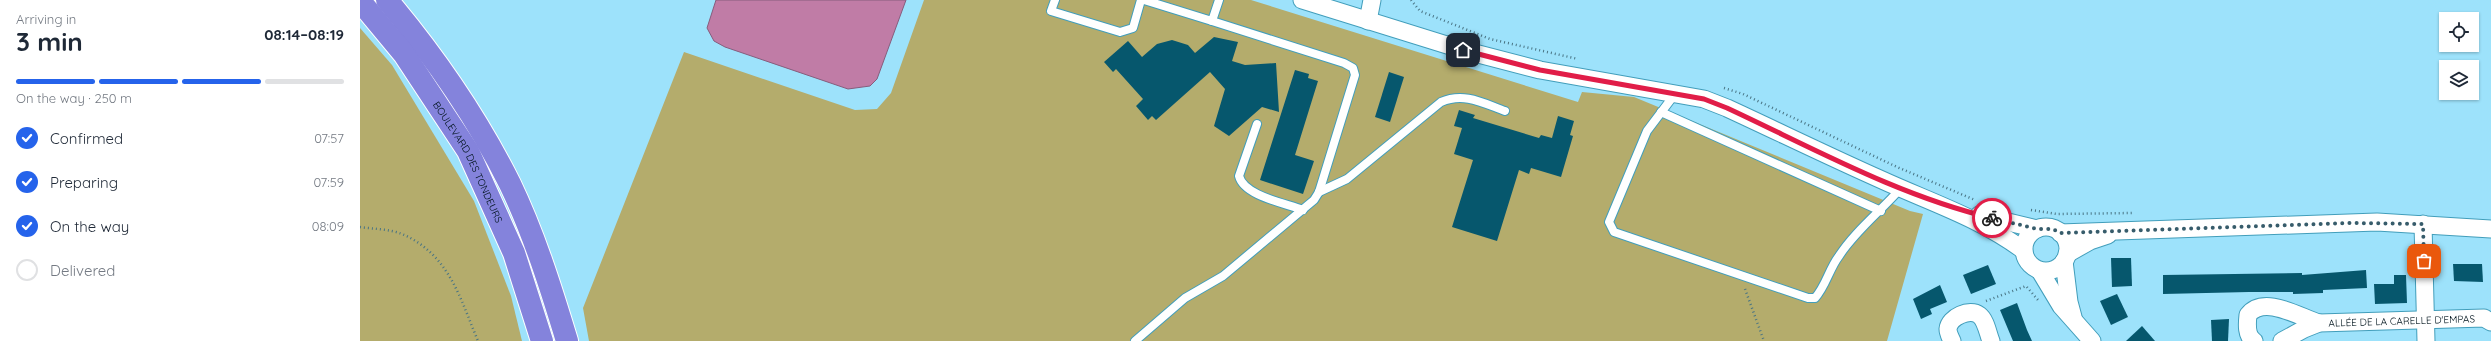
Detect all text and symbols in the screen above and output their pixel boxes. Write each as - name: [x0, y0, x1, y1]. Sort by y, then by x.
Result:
- text: Arriving in: [16, 11, 76, 27]
- map controls: [2439, 12, 2479, 100]
- button: locate: [2439, 12, 2479, 52]
- text: 3 min: [16, 25, 83, 58]
- text: 08:14–08:19: [264, 25, 344, 44]
- pin: [1446, 33, 1480, 67]
- icon: home: [1452, 39, 1474, 61]
- button: layers: [2439, 60, 2479, 100]
- text: On the way · 250 m: [16, 90, 132, 106]
- street label: BOULEVARD DES TONDEURS: [430, 99, 506, 225]
- icon: check: [16, 127, 38, 149]
- text: Confirmed: [50, 129, 123, 148]
- text: 07:57: [314, 130, 344, 146]
- icon: check: [16, 171, 38, 193]
- text: Preparing: [50, 173, 118, 192]
- text: 07:59: [314, 174, 344, 190]
- courier: [1972, 198, 2012, 238]
- icon: bike: [1981, 207, 2003, 229]
- icon: check: [16, 215, 38, 237]
- text: On the way: [50, 217, 129, 236]
- text: 08:09: [312, 218, 344, 234]
- pin: [2407, 244, 2441, 278]
- icon: bag: [2413, 250, 2435, 272]
- text: Delivered: [50, 261, 115, 280]
- street label: ALLÉE DE LA CARELLE D'EMPAS: [2328, 312, 2476, 330]

